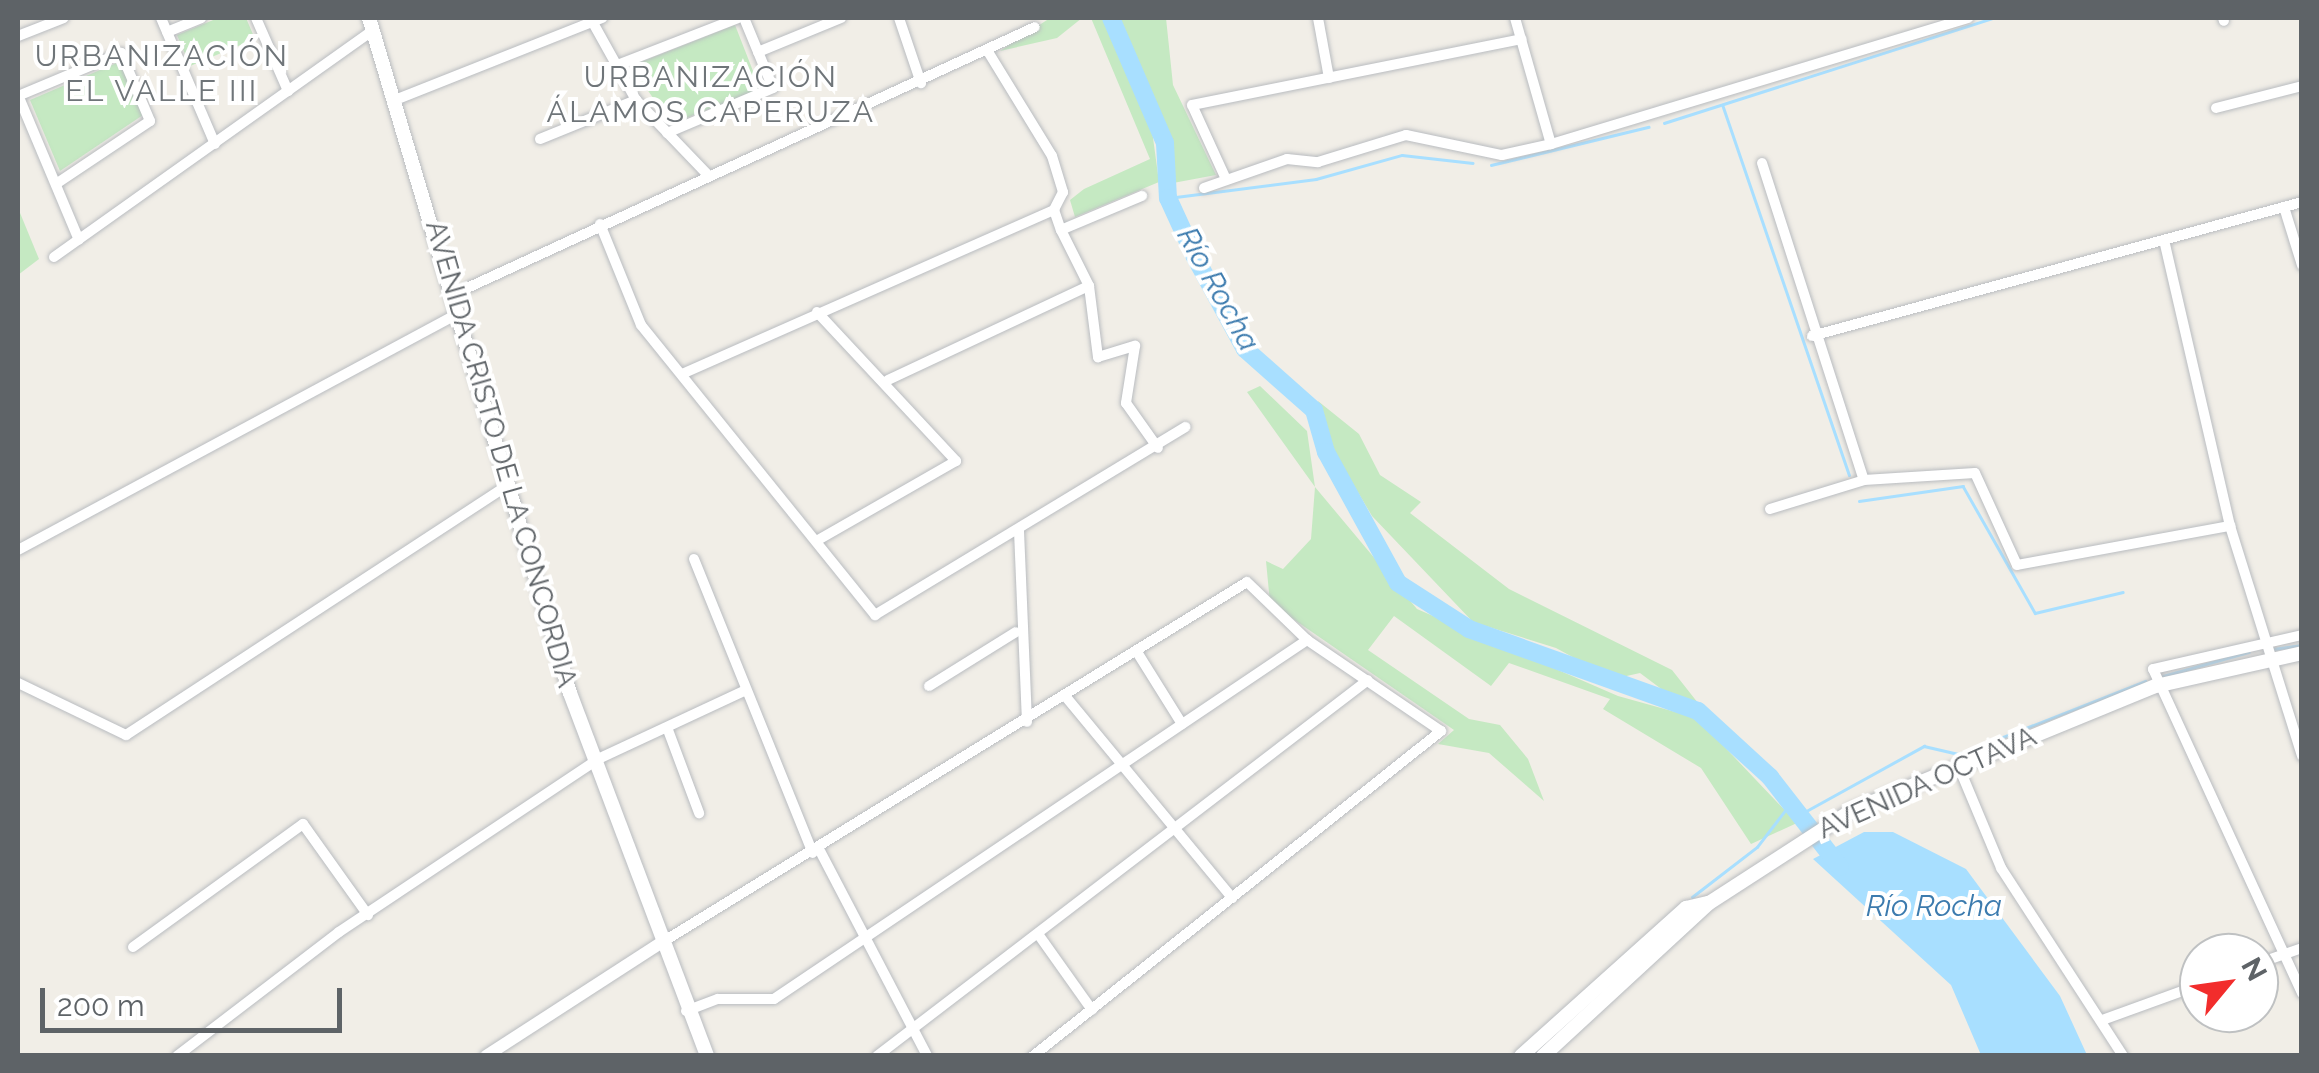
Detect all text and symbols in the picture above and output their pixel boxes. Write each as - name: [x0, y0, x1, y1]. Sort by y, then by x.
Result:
- district label: URBANIZACIÓN EL VALLE III: [35, 38, 289, 108]
- district label: URBANIZACIÓN ÁLAMOS CAPERUZA: [546, 59, 876, 130]
- street label: AVENIDA CRISTO DE LA CONCORDIA: [418, 216, 584, 692]
- water label: Río Rocha: [1169, 221, 1267, 357]
- street label: AVENIDA OCTAVA: [1812, 720, 2042, 846]
- water label: Río Rocha: [1866, 888, 2002, 924]
- north arrow: [2179, 933, 2279, 1033]
- text: N: [2234, 952, 2274, 987]
- scale bar: [45, 968, 348, 1030]
- text: 200 m: [57, 988, 145, 1023]

